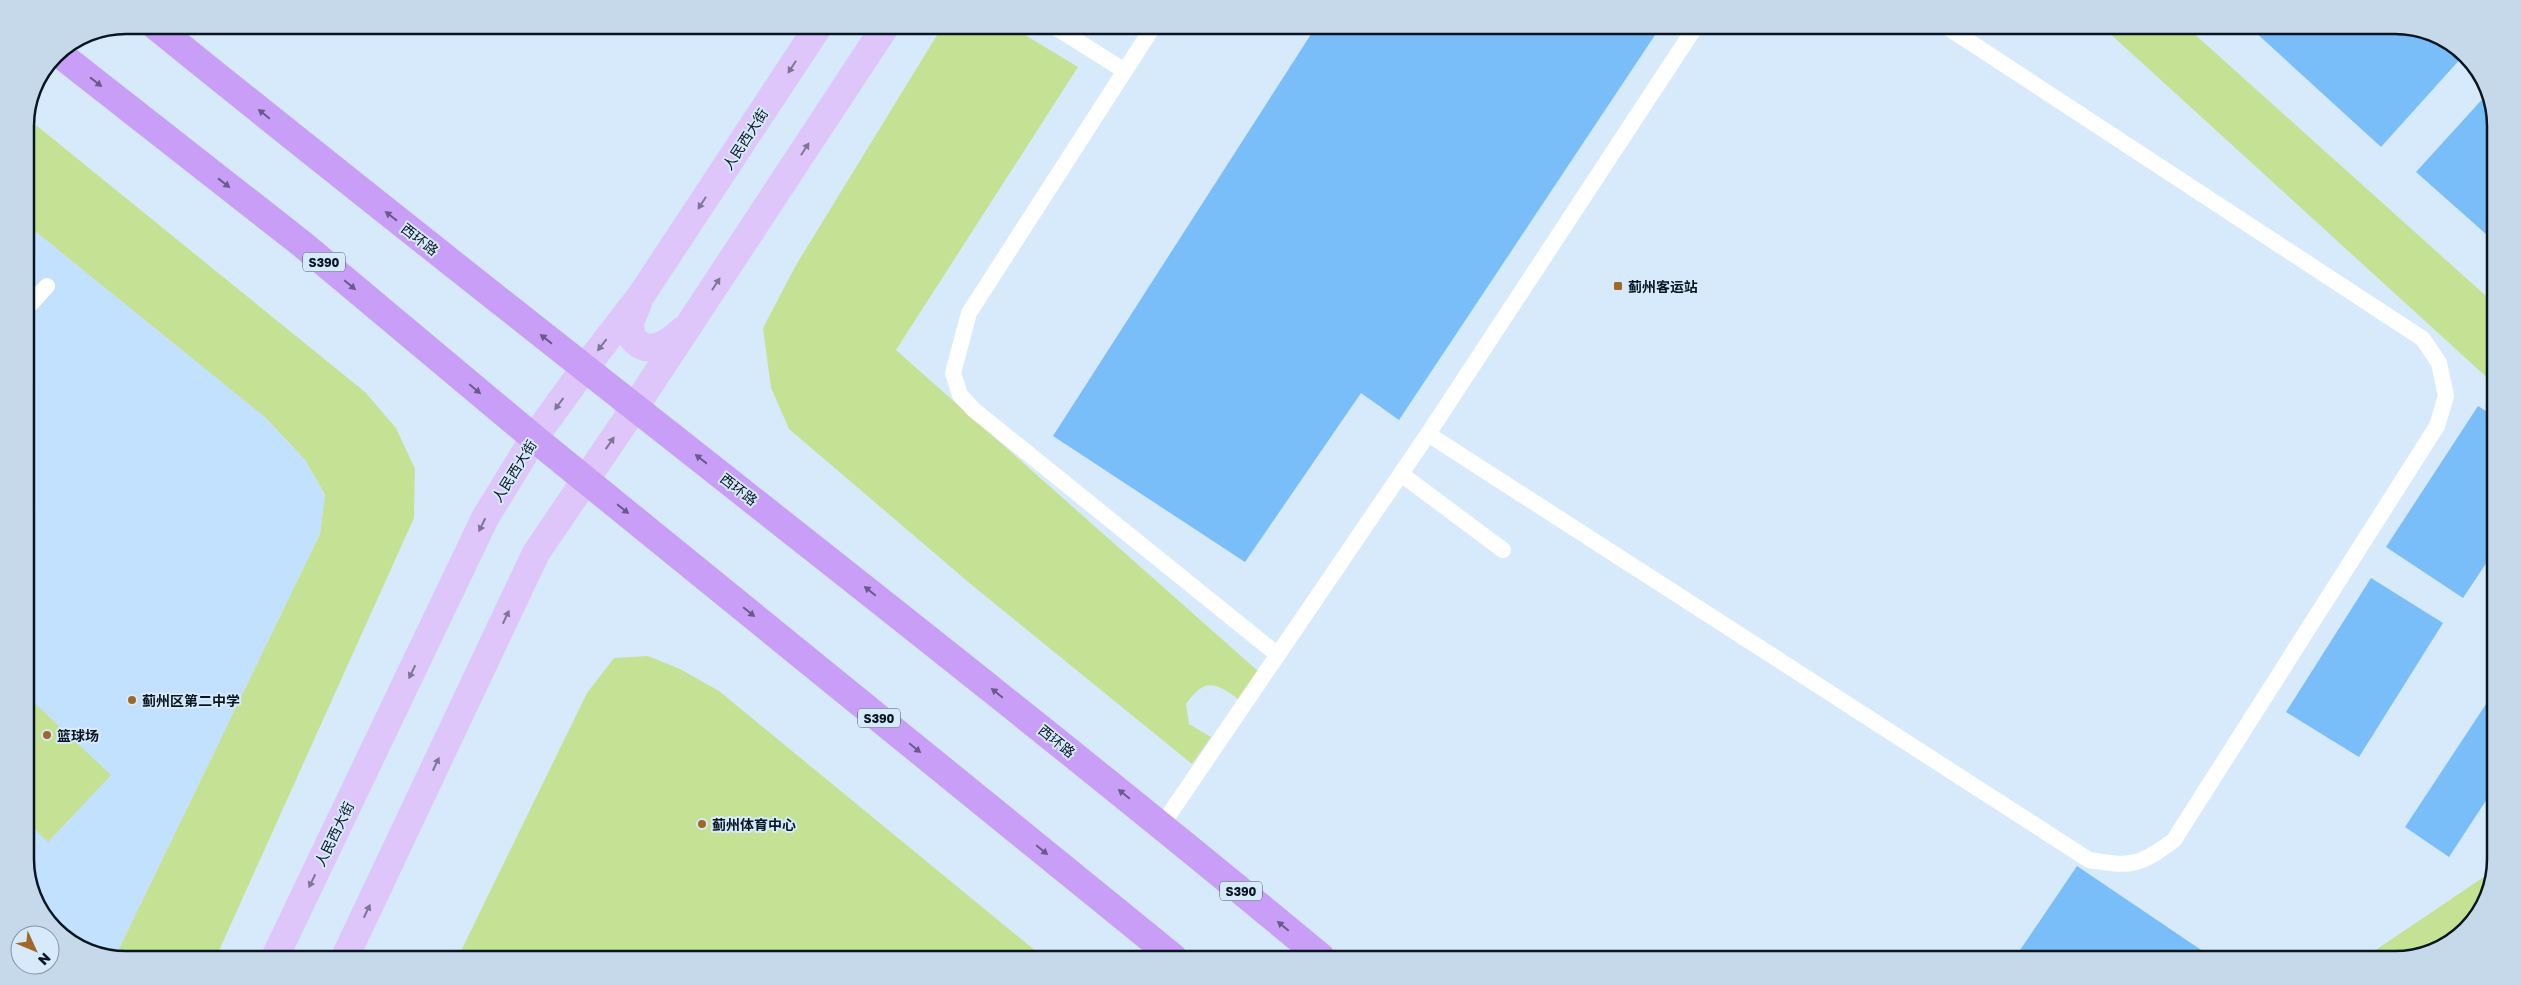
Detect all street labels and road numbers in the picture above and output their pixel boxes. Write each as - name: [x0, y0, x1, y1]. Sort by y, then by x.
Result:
- street label: 人民西大街: [719, 105, 771, 173]
- street label: 西环路: [398, 219, 442, 259]
- road number: S390: [303, 252, 345, 272]
- street label: 人民西大街: [488, 437, 540, 505]
- street label: 西环路: [717, 469, 761, 509]
- road number: S390: [858, 708, 900, 728]
- street label: 西环路: [1035, 721, 1079, 761]
- street label: 人民西大街: [311, 799, 357, 869]
- road number: S390: [1220, 881, 1262, 900]

